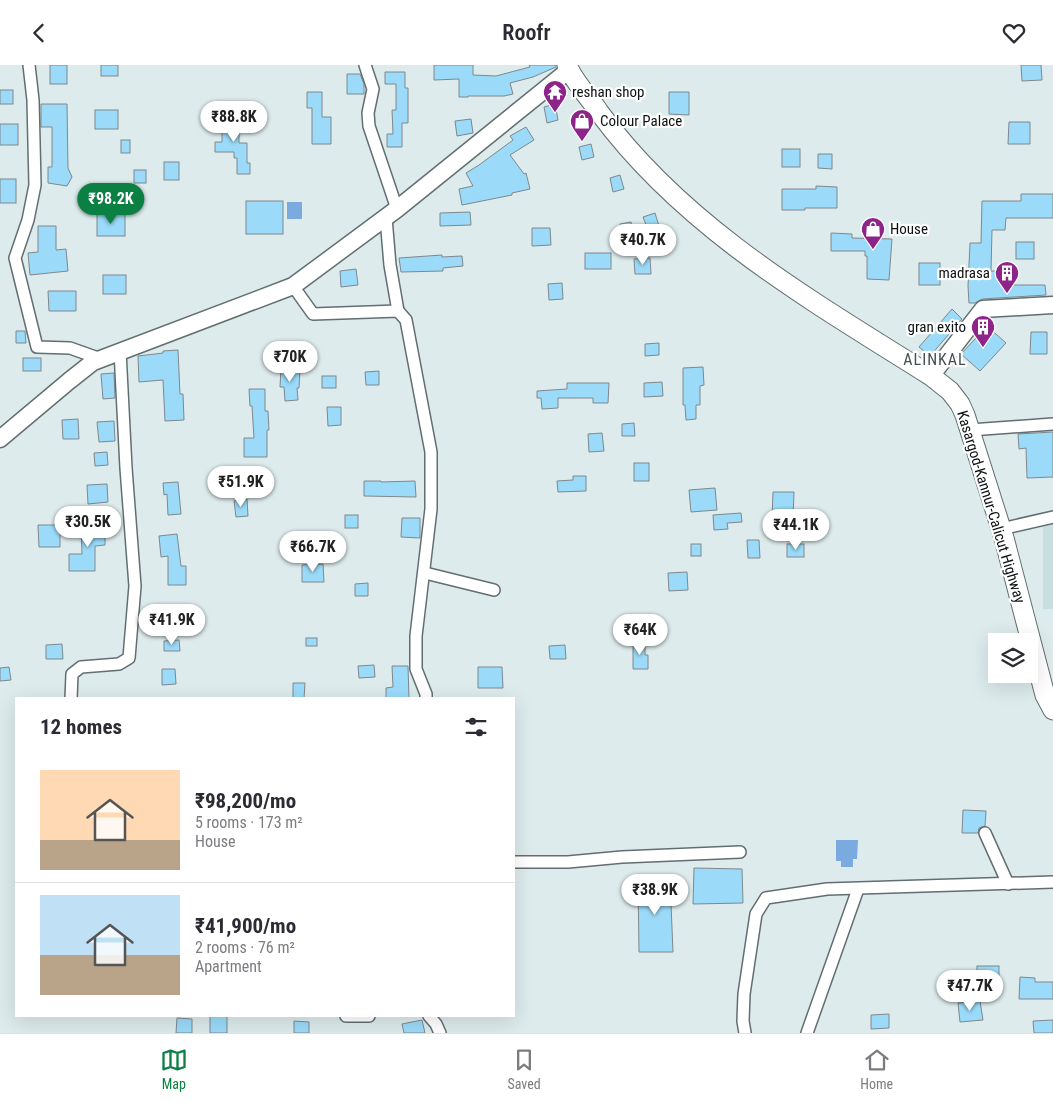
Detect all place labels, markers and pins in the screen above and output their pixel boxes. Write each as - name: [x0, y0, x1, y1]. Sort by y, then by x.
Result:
- temple icon: reshan shop: [542, 79, 568, 113]
- place label: reshan shop: [572, 83, 644, 101]
- pin: ₹88.8K: [193, 101, 275, 143]
- shop icon: Colour Palace: [569, 108, 595, 142]
- place label: Colour Palace: [600, 112, 682, 130]
- pin: ₹98.2K: [70, 183, 152, 225]
- shop icon: House: [860, 216, 886, 250]
- place label: House: [890, 220, 928, 238]
- pin: ₹40.7K: [602, 223, 684, 266]
- building icon: madrasa: [994, 260, 1020, 294]
- place label: madrasa: [939, 264, 990, 282]
- building icon: gran exito: [970, 314, 996, 348]
- place label: gran exito: [908, 318, 966, 336]
- pin: ₹70K: [260, 341, 320, 383]
- pin: ₹51.9K: [200, 465, 282, 508]
- pin: ₹30.5K: [47, 505, 129, 548]
- pin: ₹44.1K: [755, 509, 837, 551]
- pin: ₹66.7K: [272, 531, 354, 573]
- pin: ₹41.9K: [131, 603, 213, 646]
- pin: ₹64K: [610, 613, 670, 656]
- pin: ₹38.9K: [614, 873, 696, 916]
- pin: ₹47.7K: [929, 969, 1011, 1012]

